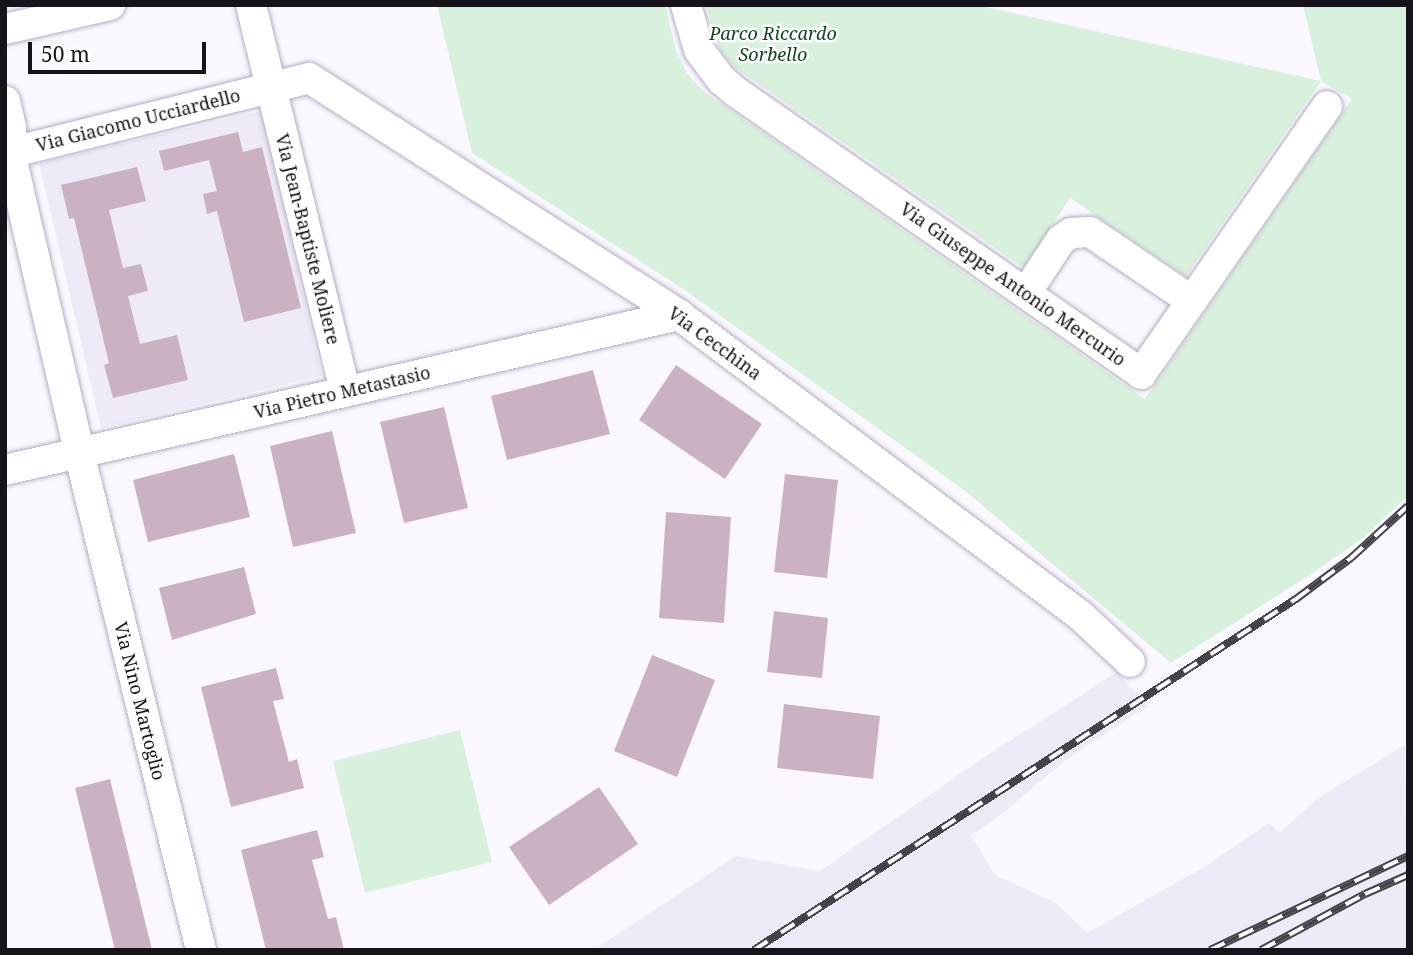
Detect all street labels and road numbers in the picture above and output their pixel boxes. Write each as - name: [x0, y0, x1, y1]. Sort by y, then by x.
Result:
- street label: Via Giacomo Ucciardello: [34, 84, 242, 156]
- street label: Via Jean-Baptiste Moliere: [271, 131, 345, 347]
- street label: Via Giuseppe Antonio Mercurio: [896, 198, 1130, 370]
- street label: Via Cecchina: [664, 302, 766, 384]
- street label: Via Pietro Metastasio: [252, 361, 432, 423]
- street label: Via Nino Martoglio: [110, 620, 170, 782]

